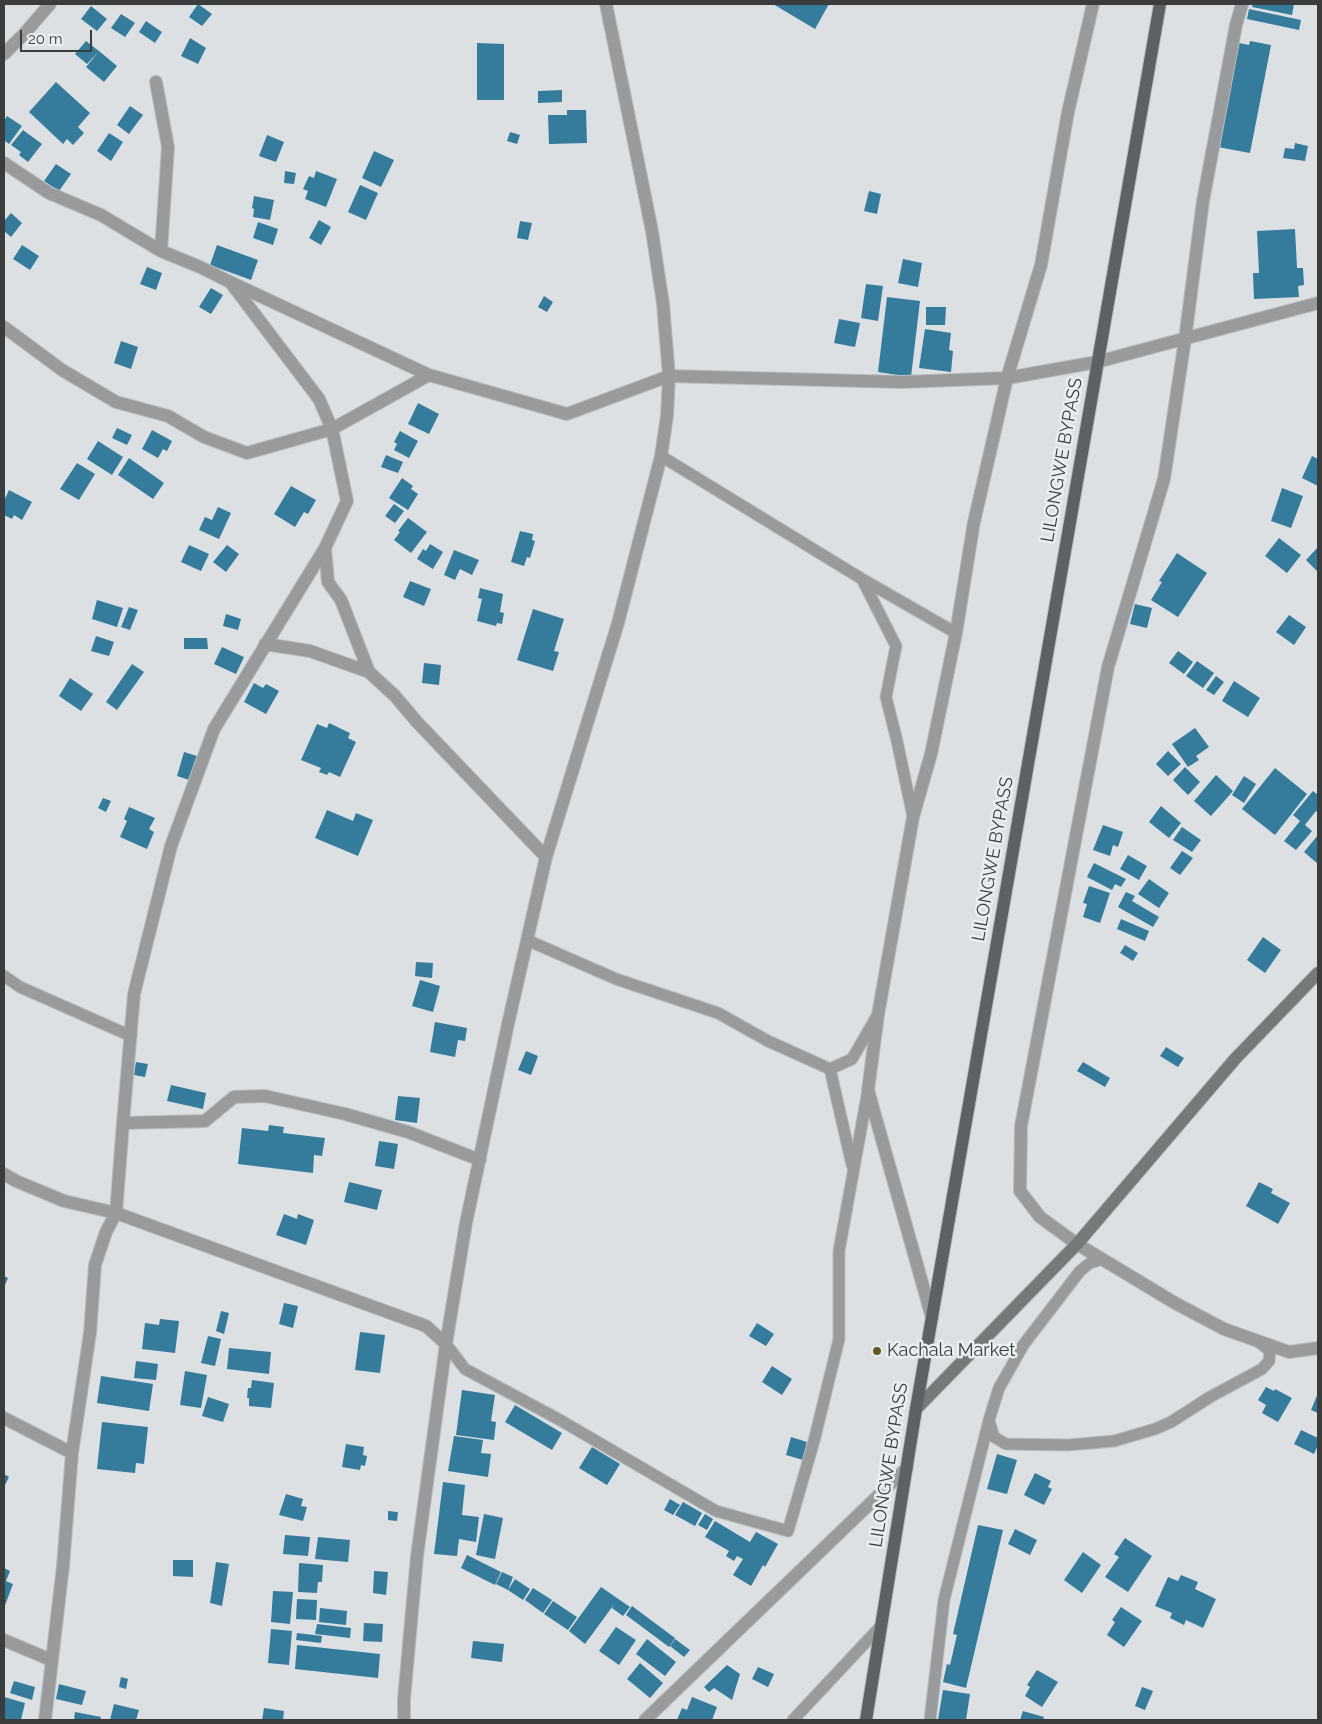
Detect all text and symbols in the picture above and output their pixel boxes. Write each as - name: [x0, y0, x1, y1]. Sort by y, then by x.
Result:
- scale bar: [22, 20, 95, 52]
- text: 20 m: [28, 30, 63, 48]
- street label: LILONGWE BYPASS: [1037, 376, 1087, 544]
- street label: LILONGWE BYPASS: [968, 775, 1018, 943]
- place label: Kachala Market: [887, 1340, 1015, 1362]
- marker: Kachala Market: [871, 1345, 883, 1357]
- street label: LILONGWE BYPASS: [865, 1381, 913, 1549]

